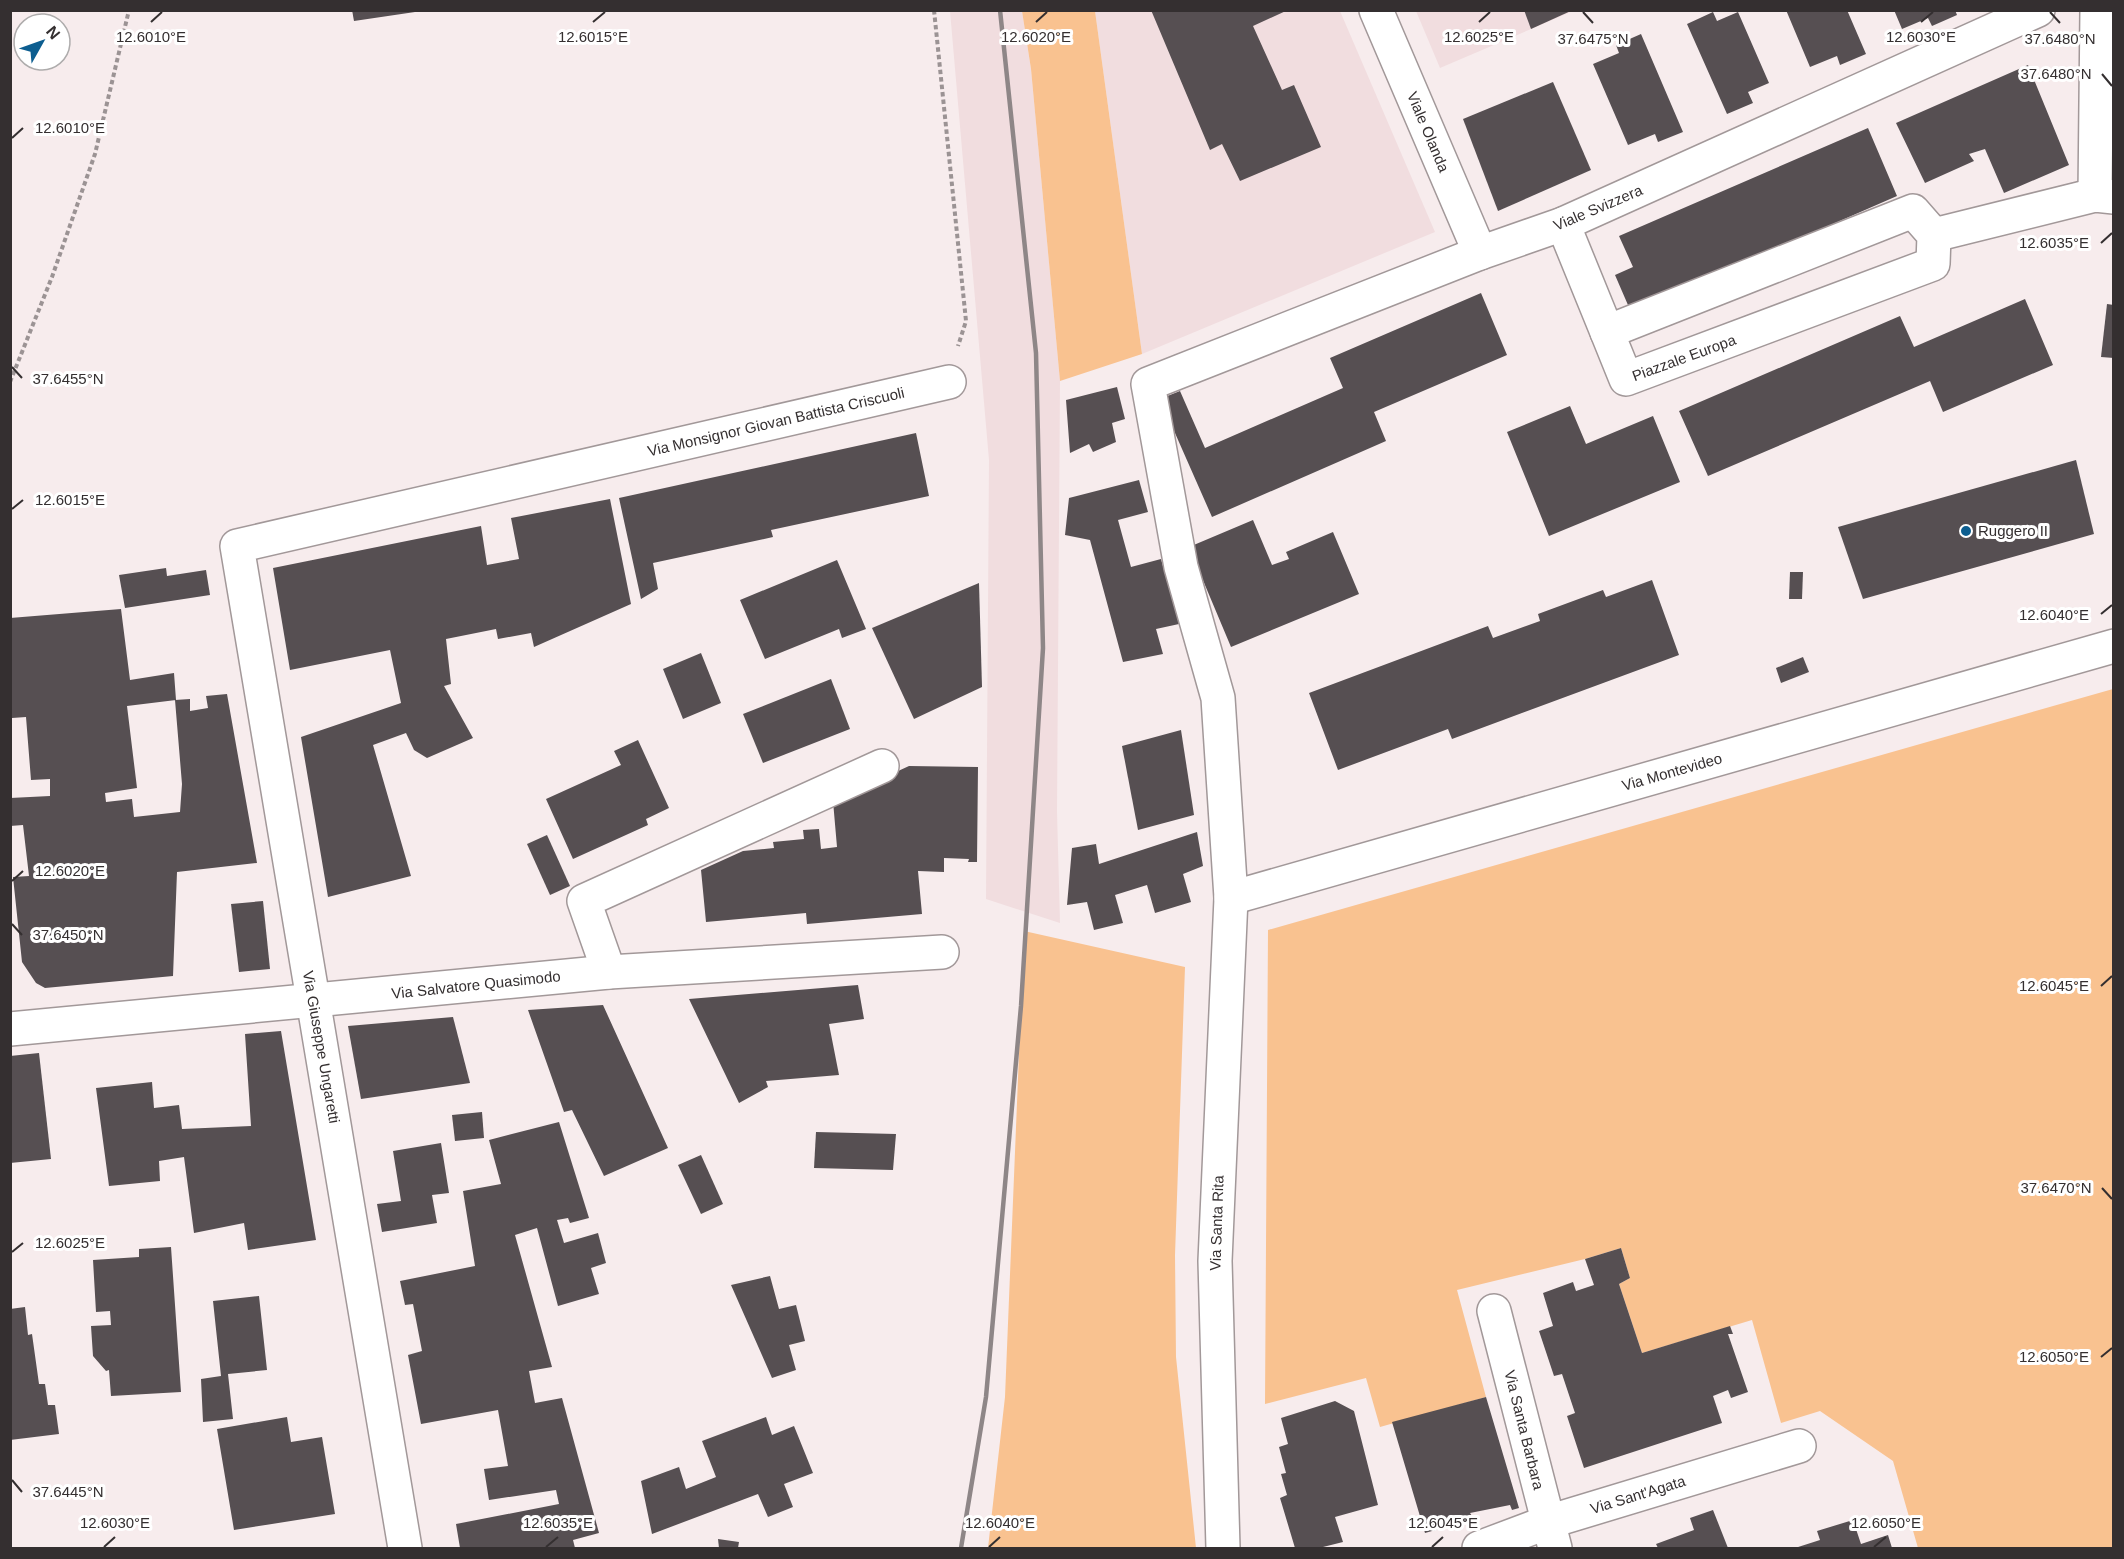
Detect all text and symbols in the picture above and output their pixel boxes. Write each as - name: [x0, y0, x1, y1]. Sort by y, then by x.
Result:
- north arrow: [12, 12, 72, 72]
- text: N: [43, 23, 63, 43]
- text: 12.6010°E: [116, 28, 186, 45]
- text: 12.6015°E: [558, 28, 628, 45]
- text: 12.6020°E: [1001, 28, 1071, 45]
- text: 12.6025°E: [1444, 28, 1514, 45]
- text: 12.6030°E: [1886, 28, 1956, 45]
- text: 37.6475°N: [1557, 30, 1629, 47]
- text: 37.6480°N: [2024, 30, 2096, 47]
- text: 37.6480°N: [2020, 65, 2092, 82]
- street label: Viale Olanda: [1404, 89, 1453, 175]
- text: 12.6010°E: [35, 119, 105, 136]
- street label: Viale Svizzera: [1551, 181, 1645, 234]
- text: 12.6035°E: [2019, 234, 2089, 251]
- street label: Piazzale Europa: [1630, 331, 1739, 384]
- text: 37.6455°N: [32, 370, 104, 387]
- street label: Via Monsignor Giovan Battista Criscuoli: [646, 384, 906, 459]
- text: 12.6015°E: [35, 491, 105, 508]
- place label: Ruggero II: [1978, 522, 2048, 539]
- marker: Ruggero II: [1959, 524, 1973, 538]
- text: 12.6040°E: [2019, 606, 2089, 623]
- street label: Via Montevideo: [1620, 749, 1724, 794]
- text: 12.6020°E: [35, 862, 105, 879]
- text: 37.6450°N: [32, 926, 104, 943]
- street label: Via Salvatore Quasimodo: [391, 967, 561, 1002]
- street label: Via Giuseppe Ungaretti: [300, 969, 343, 1125]
- text: 12.6045°E: [2019, 977, 2089, 994]
- street label: Via Santa Rita: [1206, 1174, 1227, 1271]
- text: 37.6470°N: [2020, 1179, 2092, 1196]
- text: 12.6025°E: [35, 1234, 105, 1251]
- text: 12.6050°E: [2019, 1348, 2089, 1365]
- street label: Via Santa Barbara: [1501, 1368, 1548, 1492]
- street label: Via Sant'Agata: [1588, 1472, 1688, 1517]
- text: 37.6445°N: [32, 1483, 104, 1500]
- text: 12.6030°E: [80, 1514, 150, 1531]
- text: 12.6035°E: [523, 1514, 593, 1531]
- text: 12.6040°E: [965, 1514, 1035, 1531]
- text: 12.6045°E: [1408, 1514, 1478, 1531]
- text: 12.6050°E: [1851, 1514, 1921, 1531]

